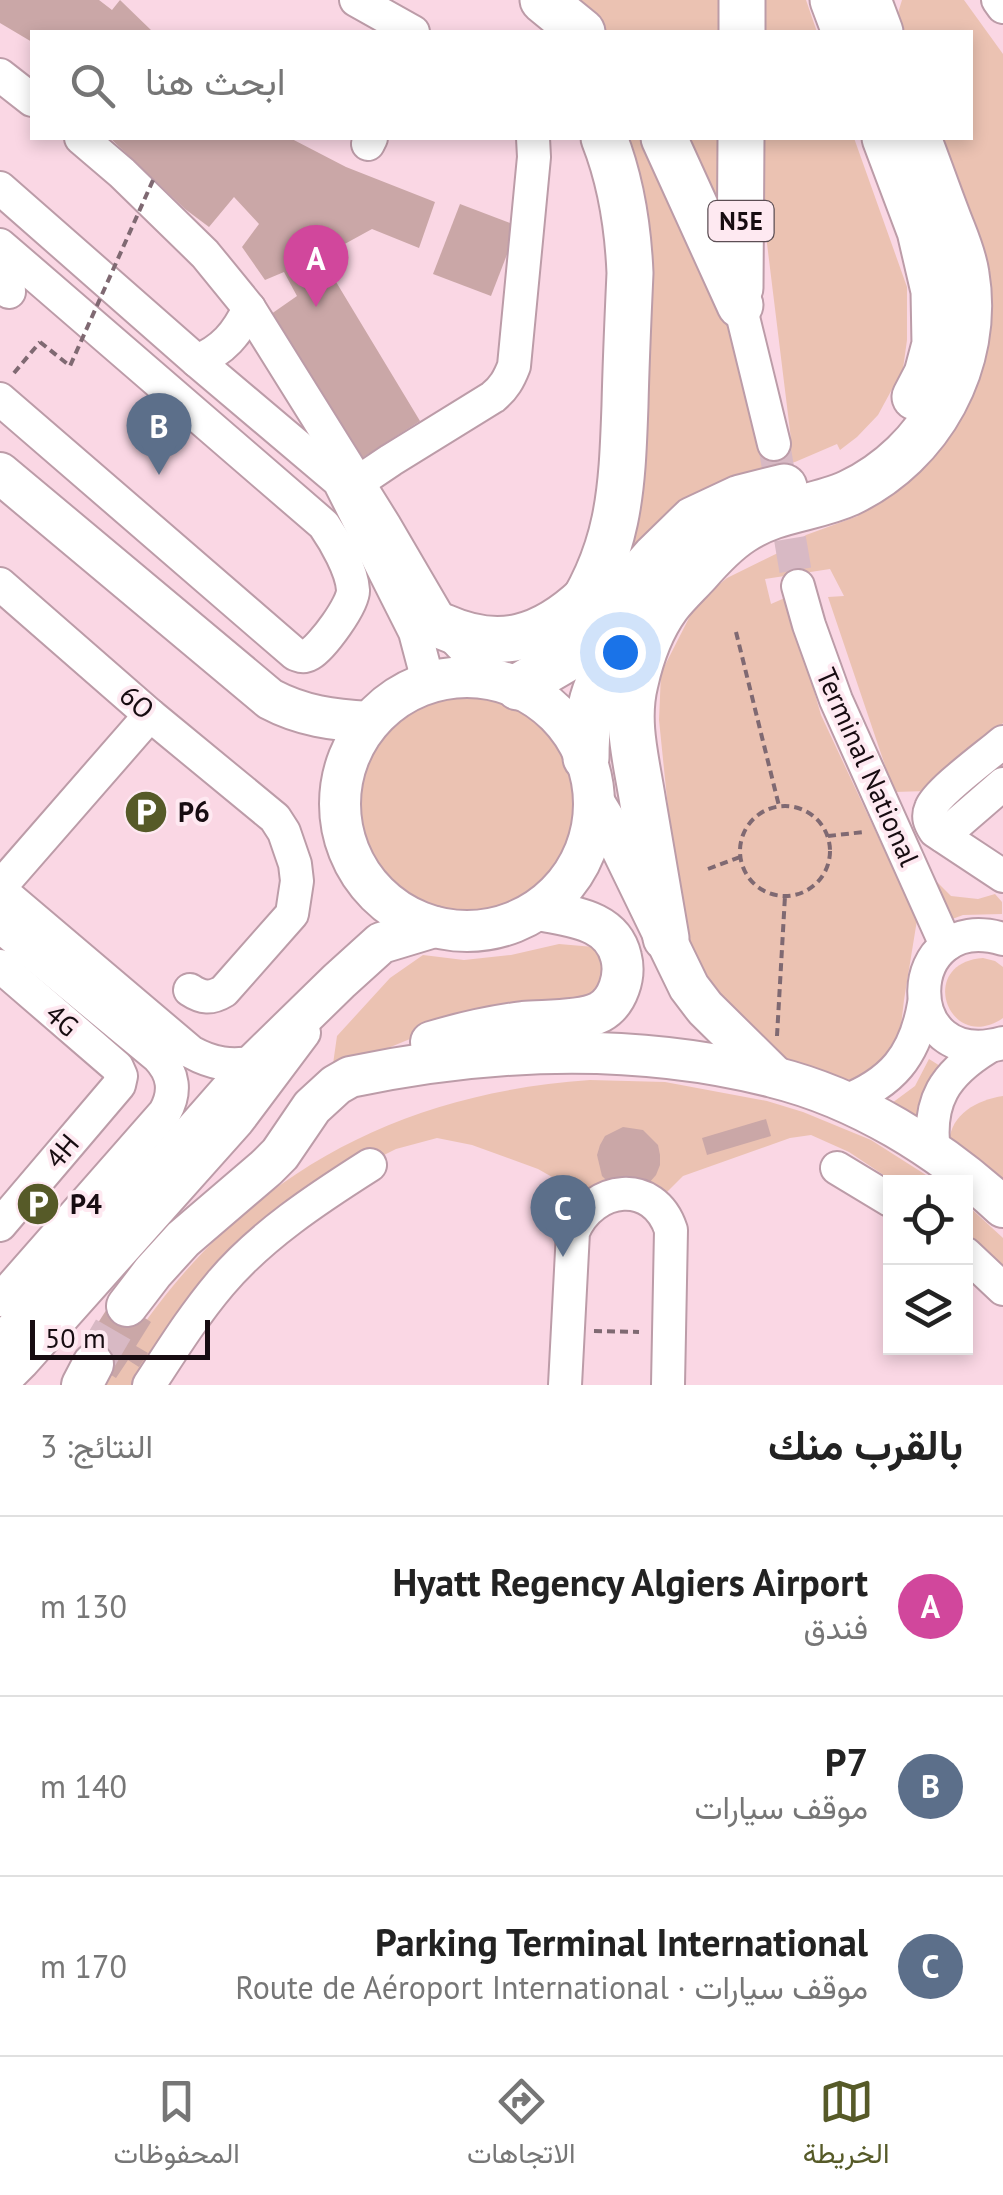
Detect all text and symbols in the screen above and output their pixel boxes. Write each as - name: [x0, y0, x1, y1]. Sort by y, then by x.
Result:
- search box: [30, 30, 973, 140]
- text: ابحث هنا: [145, 56, 286, 105]
- icon: search: [65, 58, 120, 113]
- road number: N5E: [708, 201, 774, 241]
- pin: A: [284, 224, 348, 307]
- pin: B: [126, 392, 192, 475]
- your location: [595, 627, 646, 678]
- street label: Terminal National: [808, 662, 929, 872]
- street label: 6O: [112, 676, 162, 727]
- parking icon: P6: [123, 789, 169, 835]
- place label: P6: [178, 793, 210, 830]
- street label: 4G: [38, 995, 87, 1044]
- street label: 4H: [36, 1126, 87, 1176]
- pin: C: [530, 1174, 596, 1257]
- map controls: [883, 1175, 973, 1355]
- button: locate: [883, 1175, 973, 1265]
- parking icon: P4: [15, 1181, 61, 1227]
- place label: P4: [70, 1185, 102, 1222]
- button: layers: [883, 1265, 973, 1355]
- scale bar: [30, 1315, 210, 1360]
- text: 50 m: [45, 1319, 106, 1356]
- text: بالقرب منك: [768, 1417, 963, 1472]
- text: النتائج: 3: [40, 1425, 153, 1467]
- text: Hyatt Regency Algiers Airport: [392, 1557, 868, 1606]
- text: 130 m: [40, 1585, 127, 1627]
- text: A: [921, 1585, 940, 1627]
- text: فندق: [803, 1606, 868, 1648]
- text: P7: [825, 1737, 868, 1786]
- text: 140 m: [40, 1765, 127, 1807]
- text: B: [921, 1765, 940, 1807]
- text: موقف سيارات: [694, 1786, 868, 1828]
- text: Parking Terminal International: [375, 1917, 868, 1966]
- text: 170 m: [40, 1945, 127, 1987]
- text: C: [922, 1945, 939, 1987]
- text: موقف سيارات · Route de Aéroport International: [235, 1966, 868, 2008]
- tab: المحفوظات: [114, 2074, 240, 2178]
- tab: الاتجاهات: [467, 2074, 576, 2178]
- tab: الخريطة: [803, 2074, 889, 2178]

